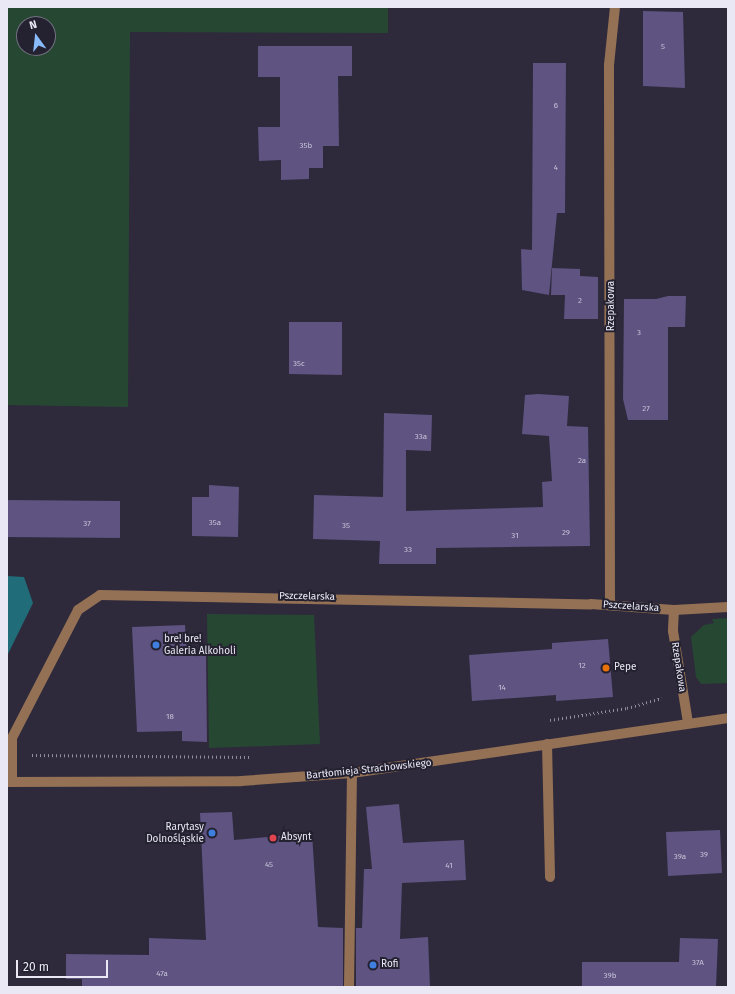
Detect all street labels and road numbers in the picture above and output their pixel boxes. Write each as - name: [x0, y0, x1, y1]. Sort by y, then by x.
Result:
- street label: Rzepakowa: [606, 281, 618, 331]
- street label: Pszczelarska: [279, 591, 335, 603]
- street label: Pszczelarska: [603, 599, 659, 615]
- street label: Rzepakowa: [668, 641, 688, 693]
- street label: Bartłomieja Strachowskiego: [306, 757, 432, 783]

